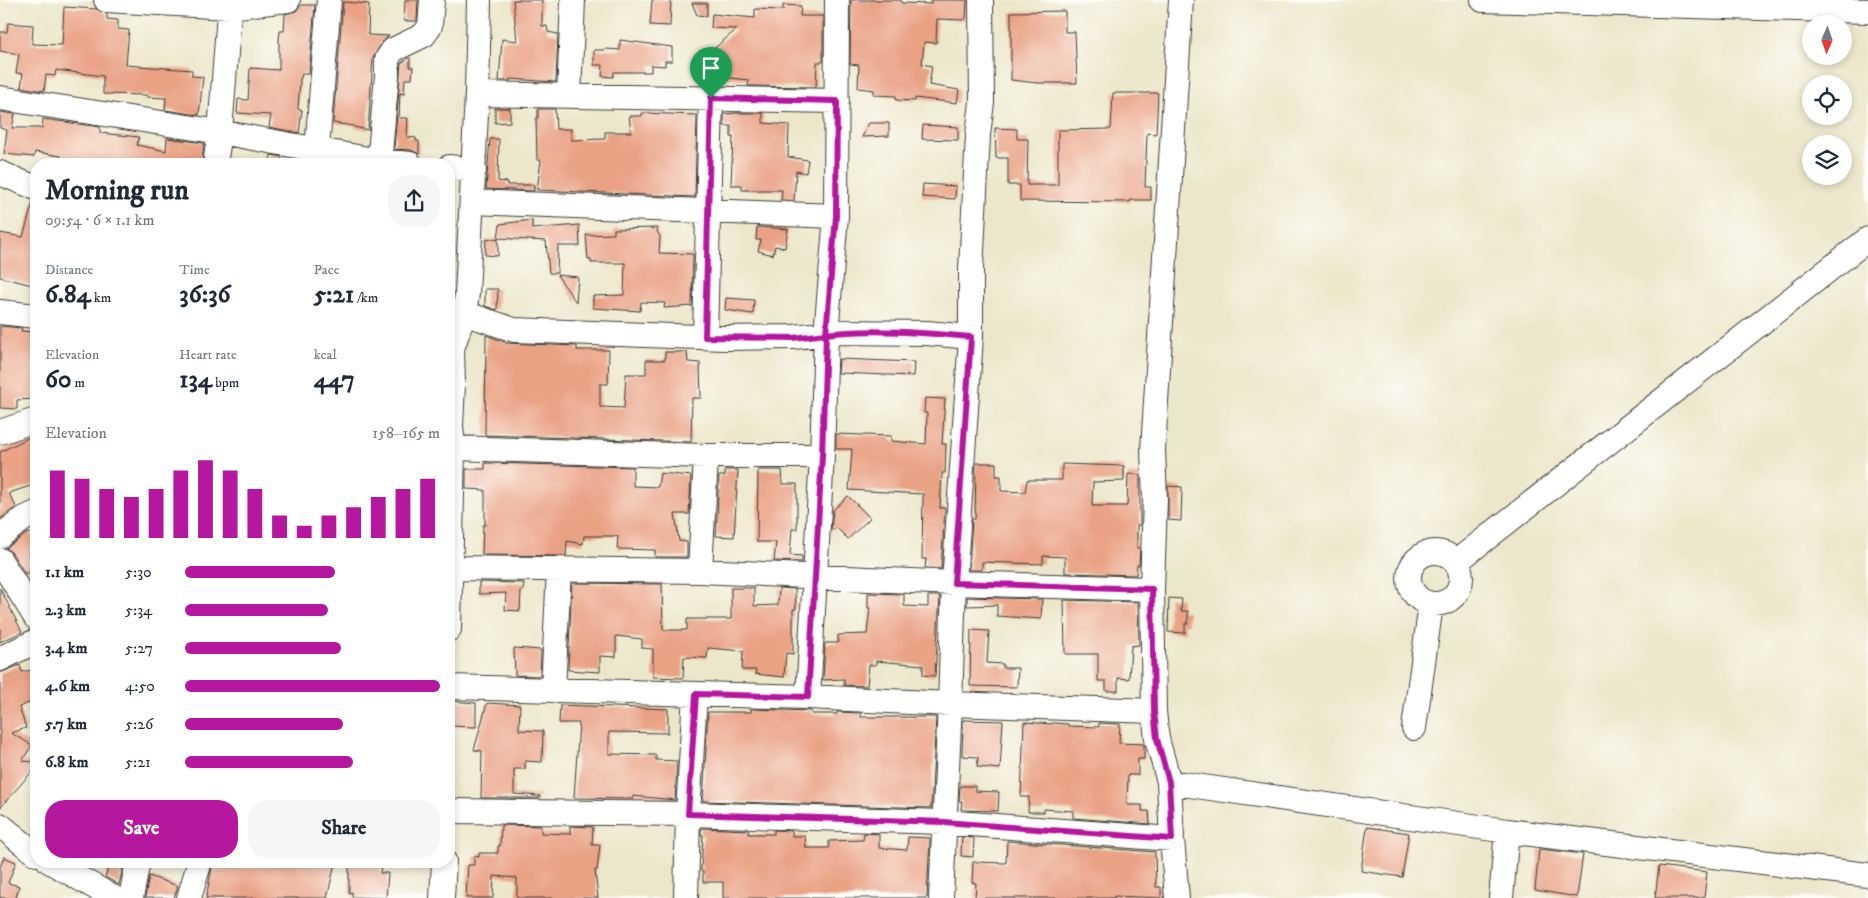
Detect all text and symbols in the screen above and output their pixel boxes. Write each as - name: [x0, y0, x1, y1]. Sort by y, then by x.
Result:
- north arrow: [1802, 15, 1852, 65]
- map controls: [1802, 15, 1852, 185]
- pin: [690, 47, 732, 98]
- icon: arrive: [697, 54, 725, 82]
- button: locate: [1802, 75, 1852, 125]
- button: layers: [1802, 135, 1852, 185]
- text: Morning run: [45, 173, 189, 208]
- button: share: [388, 175, 440, 227]
- text: 09:54 · 6 × 1.1 km: [45, 210, 155, 230]
- text: Distance: [45, 261, 93, 279]
- text: Time: [179, 261, 210, 279]
- text: Pace: [314, 261, 340, 279]
- text: 6.84: [45, 279, 91, 310]
- text: 36:36: [179, 279, 231, 310]
- text: 5:21: [314, 279, 354, 310]
- text: km: [91, 289, 111, 307]
- text: /km: [354, 289, 378, 307]
- text: Elevation: [45, 346, 99, 364]
- text: Heart rate: [179, 346, 237, 364]
- text: kcal: [314, 346, 337, 364]
- text: 60: [45, 364, 71, 395]
- text: 134: [179, 364, 212, 395]
- text: 447: [314, 364, 355, 395]
- text: m: [71, 374, 85, 392]
- text: bpm: [212, 374, 239, 392]
- text: Elevation: [45, 423, 107, 443]
- text: 158–165 m: [372, 423, 440, 443]
- text: 1.1 km: [45, 562, 84, 582]
- text: 5:30: [125, 562, 152, 582]
- text: 2.3 km: [45, 600, 86, 620]
- text: 5:34: [125, 600, 152, 620]
- text: 3.4 km: [45, 638, 88, 658]
- text: 5:27: [125, 638, 153, 658]
- text: 4.6 km: [45, 676, 90, 696]
- text: 4:50: [125, 676, 155, 696]
- text: 5.7 km: [45, 714, 87, 734]
- text: 5:26: [125, 714, 153, 734]
- text: 6.8 km: [45, 752, 89, 772]
- text: 5:21: [125, 752, 151, 772]
- button: Save: [45, 800, 238, 858]
- button: Share: [248, 800, 440, 858]

